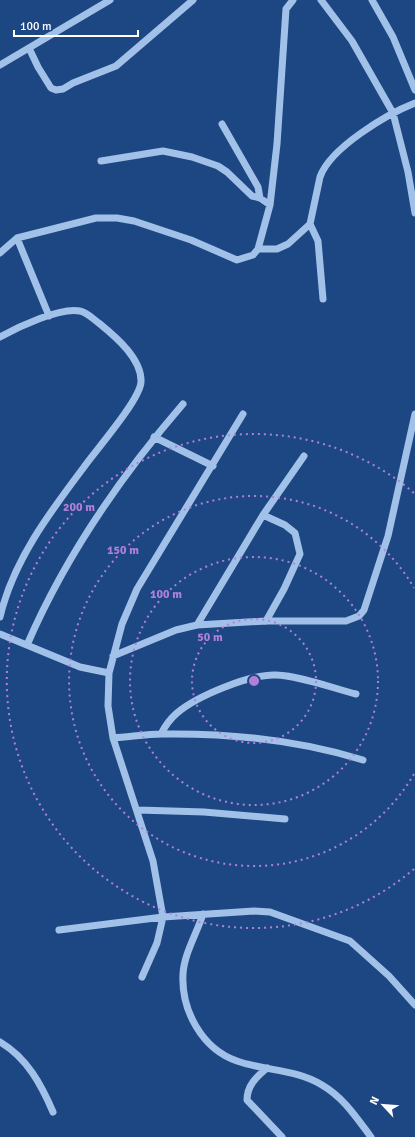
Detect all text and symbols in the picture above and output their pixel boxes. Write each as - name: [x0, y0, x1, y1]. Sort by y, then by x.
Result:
- scale bar: [14, 12, 138, 38]
- text: 100 m: [20, 19, 52, 34]
- text: 200 m: [63, 500, 95, 515]
- text: 150 m: [107, 543, 139, 558]
- text: 100 m: [150, 587, 182, 602]
- text: 50 m: [197, 630, 223, 645]
- centre of rings: [247, 674, 261, 688]
- north arrow: [363, 1085, 403, 1125]
- text: N: [367, 1095, 382, 1107]

